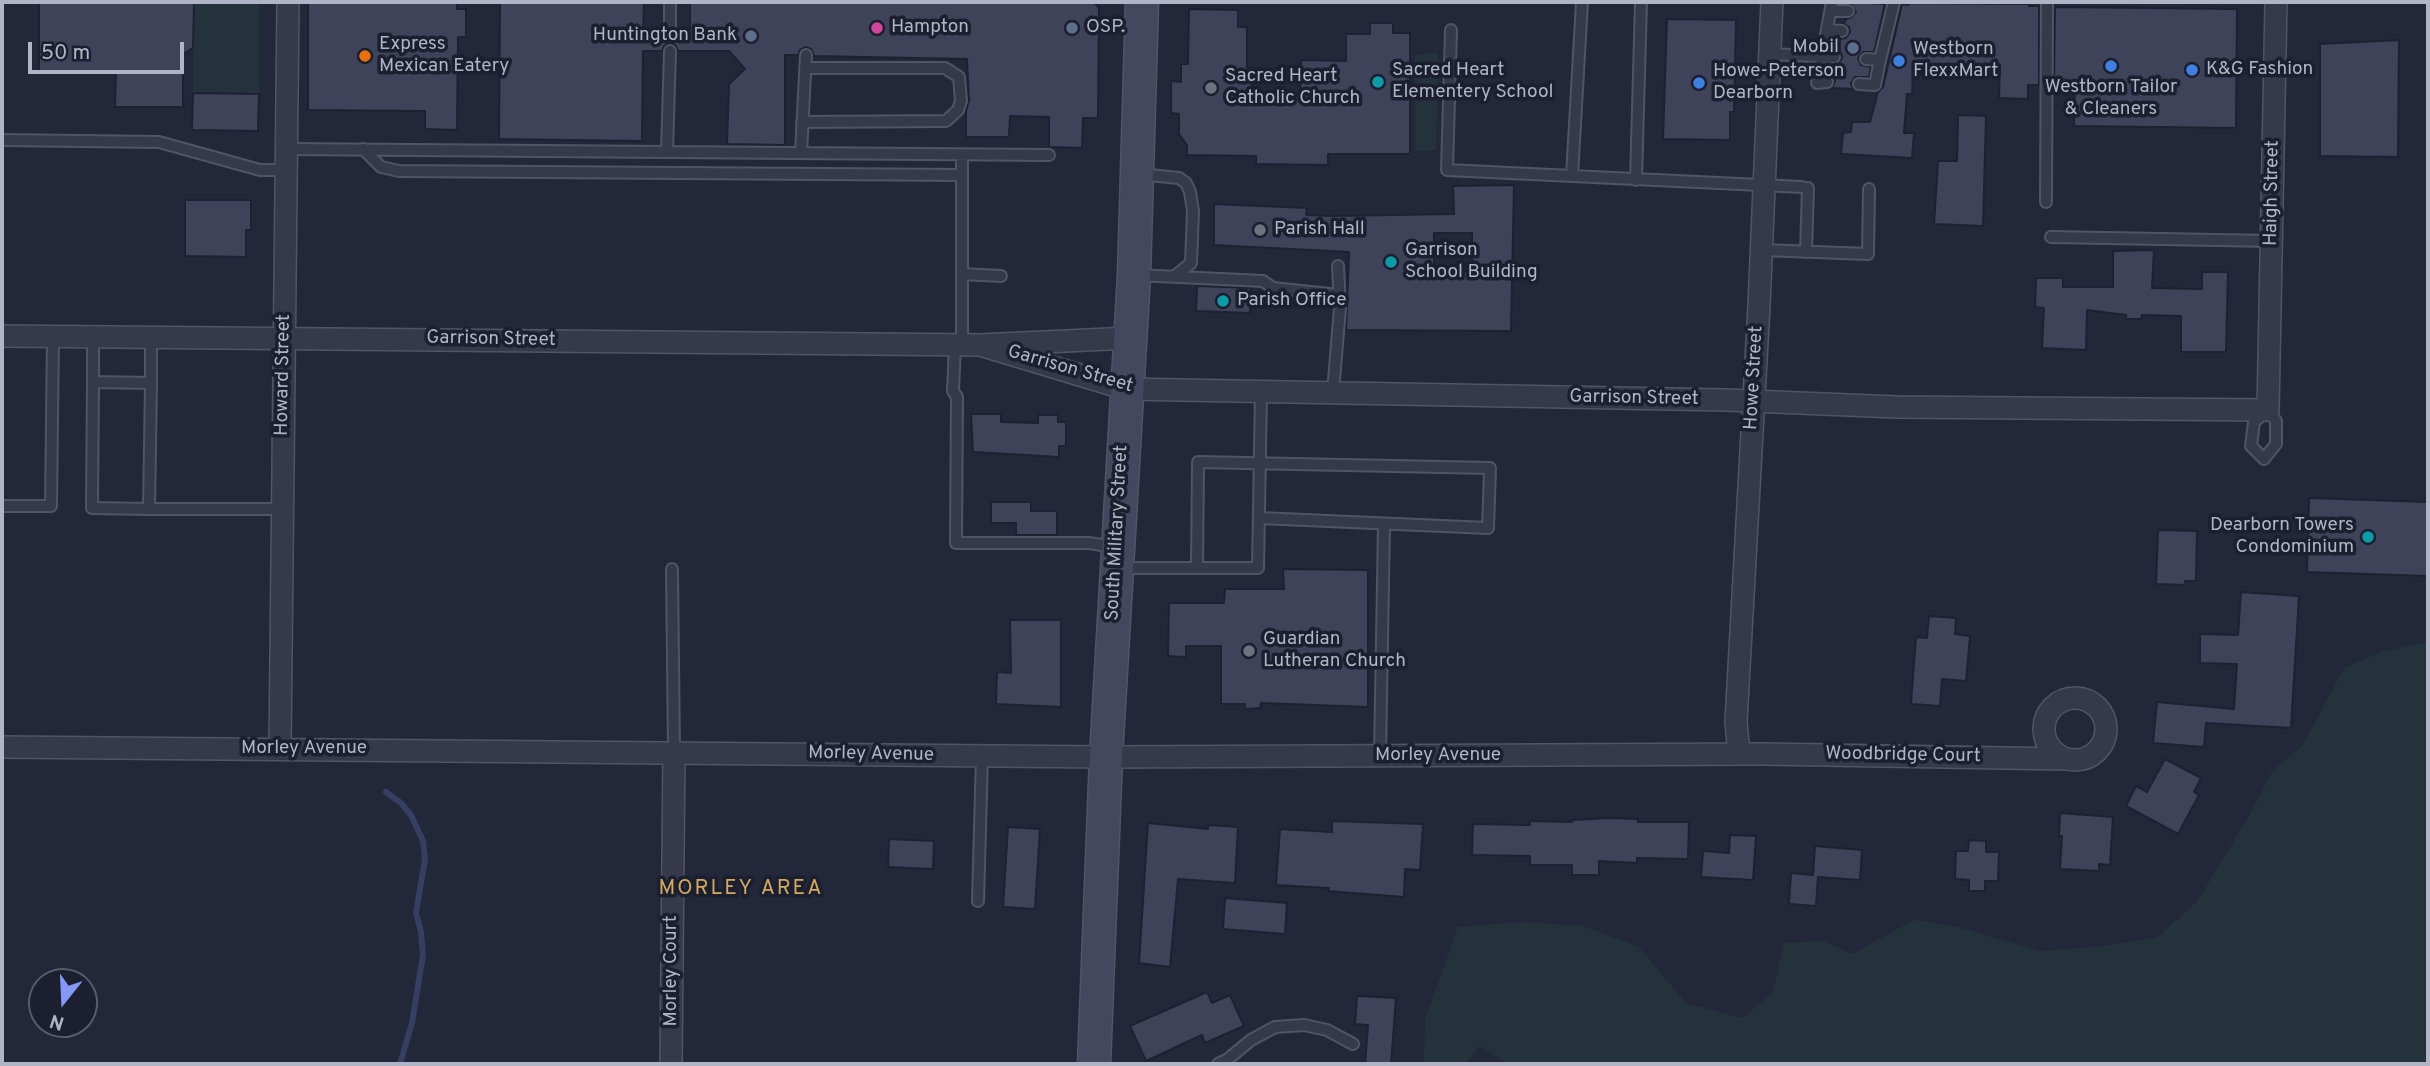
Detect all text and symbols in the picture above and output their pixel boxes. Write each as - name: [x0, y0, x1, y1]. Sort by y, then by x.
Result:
- place label: Hampton: [891, 17, 969, 39]
- place label: OSP.: [1086, 17, 1125, 39]
- marker: Hampton: [869, 20, 885, 36]
- marker: OSP.: [1064, 20, 1080, 36]
- place label: Huntington Bank: [593, 25, 737, 47]
- scale bar: [32, 28, 187, 72]
- marker: Huntington Bank: [743, 28, 759, 44]
- place label: Express Mexican Eatery: [379, 34, 509, 78]
- place label: Mobil: [1793, 37, 1839, 59]
- place label: Westborn FlexxMart: [1913, 39, 1998, 83]
- text: 50 m: [41, 40, 90, 67]
- marker: Mobil: [1845, 40, 1861, 56]
- marker: Express Mexican Eatery: [357, 48, 373, 64]
- marker: Westborn FlexxMart: [1891, 53, 1907, 69]
- marker: Westborn Tailor & Cleaners: [2103, 58, 2119, 74]
- place label: K&G Fashion: [2206, 59, 2313, 81]
- place label: Sacred Heart Elementery School: [1392, 60, 1553, 104]
- place label: Howe-Peterson Dearborn: [1713, 61, 1845, 105]
- marker: K&G Fashion: [2184, 62, 2200, 78]
- place label: Sacred Heart Catholic Church: [1225, 66, 1360, 110]
- marker: Sacred Heart Elementery School: [1370, 74, 1386, 90]
- marker: Howe-Peterson Dearborn: [1691, 75, 1707, 91]
- place label: Westborn Tailor & Cleaners: [2045, 77, 2177, 121]
- marker: Sacred Heart Catholic Church: [1203, 80, 1219, 96]
- street label: Haigh Street: [2261, 140, 2285, 246]
- place label: Parish Hall: [1274, 219, 1365, 241]
- marker: Parish Hall: [1252, 222, 1268, 238]
- place label: Garrison School Building: [1405, 240, 1538, 284]
- marker: Garrison School Building: [1383, 254, 1399, 270]
- place label: Parish Office: [1237, 290, 1346, 312]
- marker: Parish Office: [1215, 293, 1231, 309]
- street label: Howard Street: [272, 314, 296, 436]
- street label: Howe Street: [1741, 325, 1769, 431]
- street label: Garrison Street: [426, 327, 556, 353]
- street label: Garrison Street: [1005, 341, 1135, 399]
- street label: Garrison Street: [1569, 386, 1699, 412]
- street label: South Military Street: [1102, 445, 1134, 621]
- place label: Dearborn Towers Condominium: [2210, 515, 2354, 559]
- marker: Dearborn Towers Condominium: [2360, 529, 2376, 545]
- place label: Guardian Lutheran Church: [1263, 629, 1406, 673]
- marker: Guardian Lutheran Church: [1241, 643, 1257, 659]
- street label: Morley Avenue: [241, 738, 367, 760]
- street label: Morley Avenue: [808, 743, 934, 767]
- street label: Woodbridge Court: [1825, 743, 1981, 769]
- street label: Morley Avenue: [1375, 745, 1501, 767]
- district label: MORLEY AREA: [660, 877, 822, 903]
- street label: Morley Court: [661, 915, 683, 1027]
- north arrow: [28, 968, 98, 1038]
- text: N: [47, 1008, 67, 1035]

